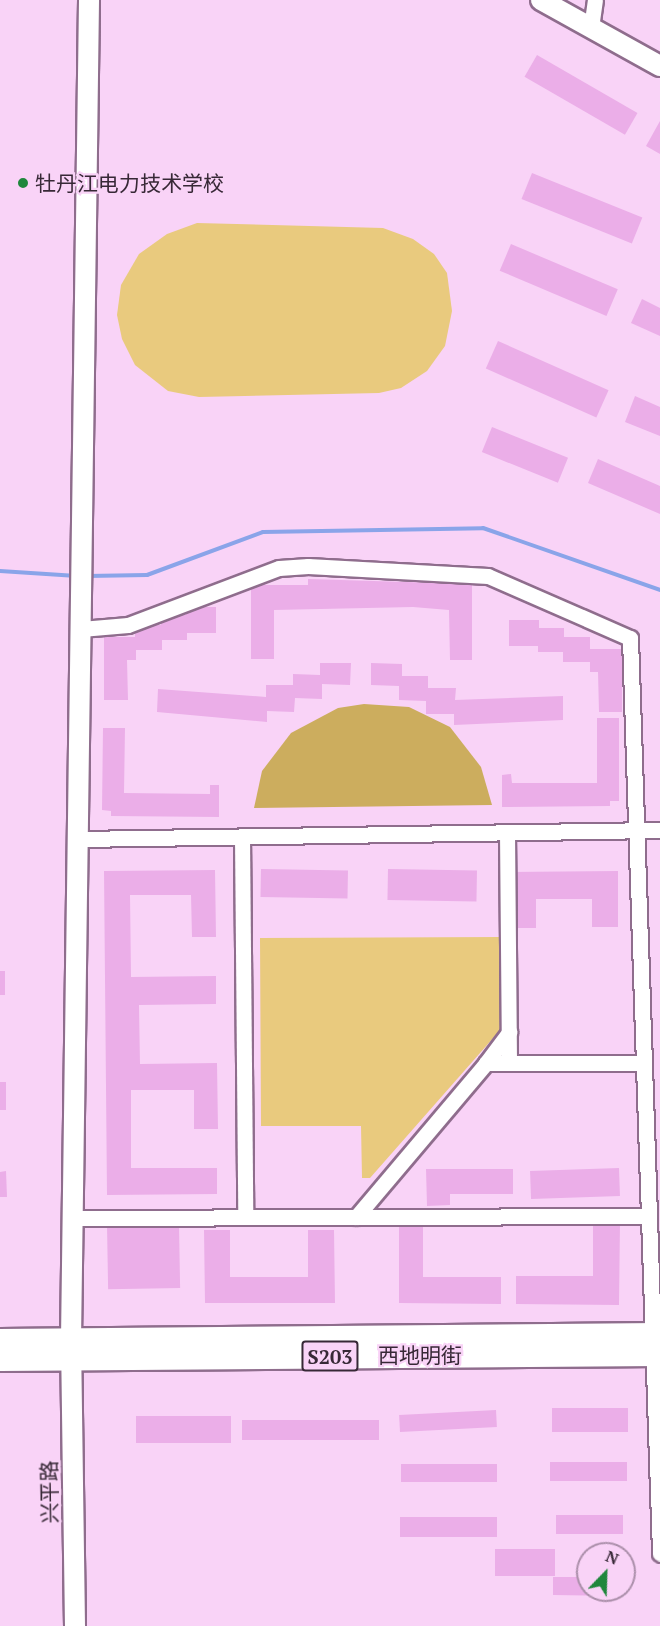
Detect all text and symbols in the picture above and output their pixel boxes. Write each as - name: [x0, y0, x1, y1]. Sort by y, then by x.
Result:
- place label: 牡丹江电力技术学校: [35, 170, 224, 196]
- marker: 牡丹江电力技术学校: [16, 176, 30, 190]
- road number: S203: [300, 1339, 360, 1373]
- street label: 西地明街: [378, 1342, 462, 1368]
- street label: 兴平路: [36, 1460, 62, 1524]
- north arrow: [576, 1542, 636, 1602]
- text: N: [602, 1545, 622, 1570]

